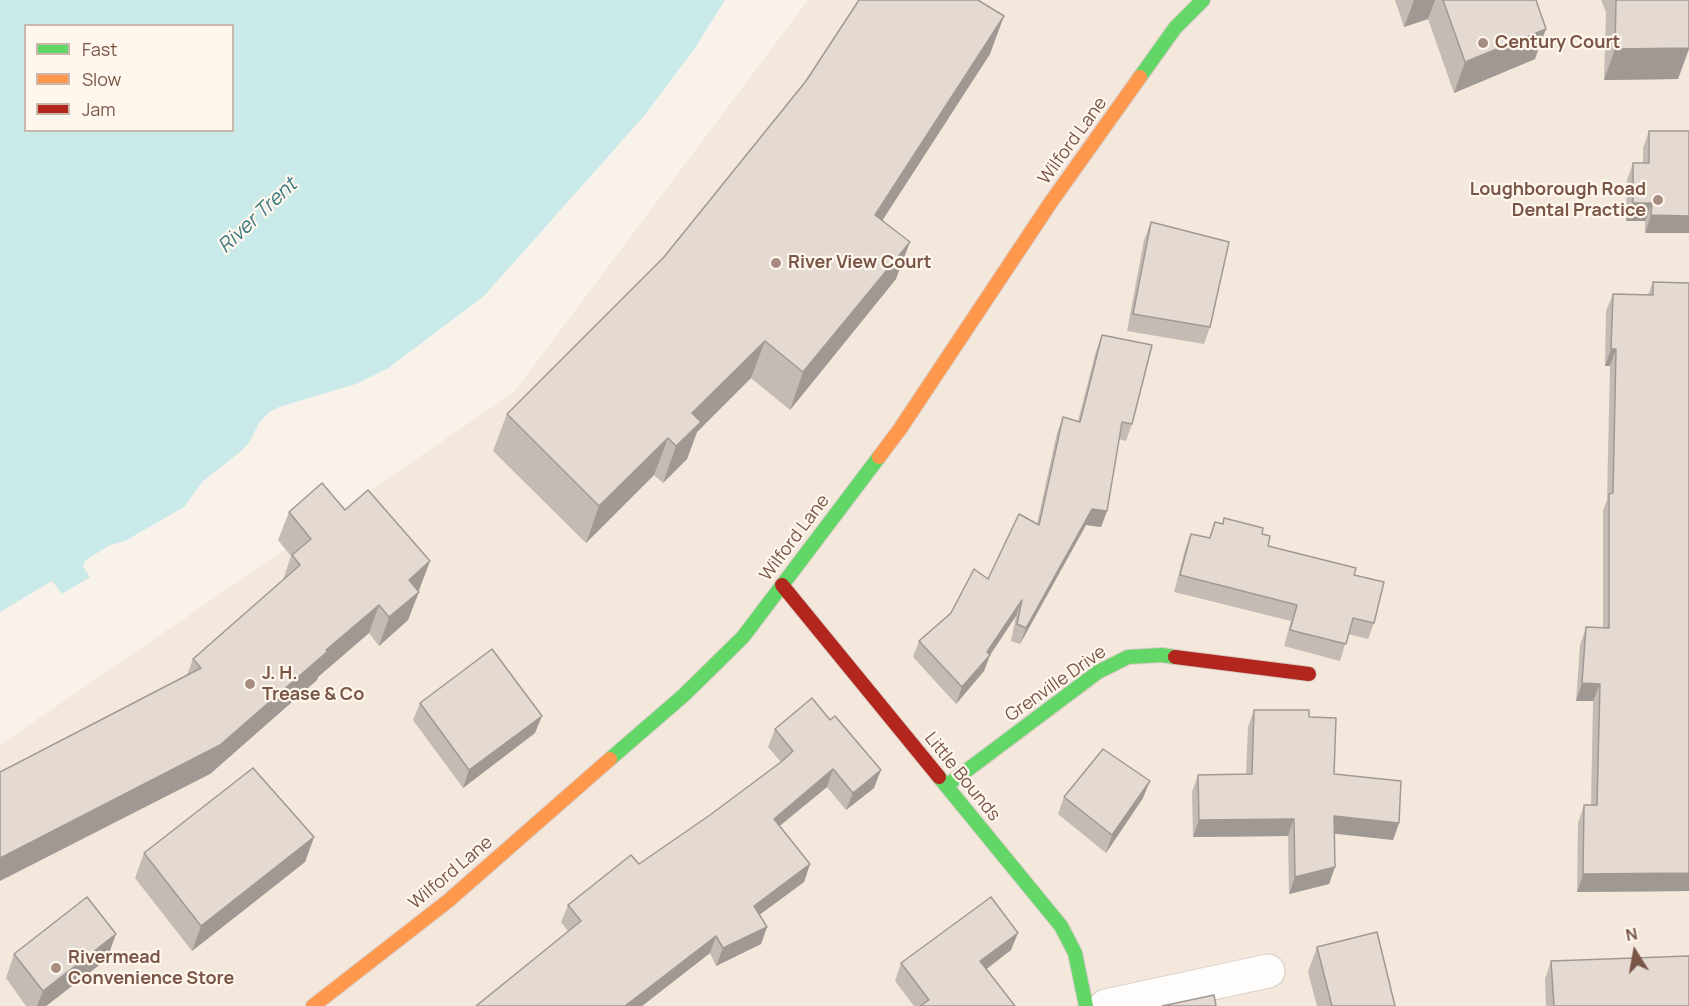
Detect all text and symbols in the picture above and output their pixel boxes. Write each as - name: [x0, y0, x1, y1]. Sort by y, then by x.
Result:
- legend: [24, 24, 234, 132]
- place label: Century Court: [1495, 32, 1620, 54]
- marker: Century Court: [1476, 36, 1490, 50]
- text: Fast: [82, 37, 117, 61]
- text: Slow: [82, 67, 121, 91]
- street label: Wilford Lane: [1034, 93, 1112, 189]
- text: Jam: [82, 97, 116, 121]
- water label: River Trent: [214, 173, 302, 259]
- place label: Loughborough Road Dental Practice: [1470, 179, 1646, 222]
- marker: Loughborough Road Dental Practice: [1651, 193, 1665, 207]
- place label: River View Court: [788, 252, 932, 274]
- marker: River View Court: [769, 256, 783, 270]
- street label: Wilford Lane: [756, 491, 834, 585]
- street label: Grenville Drive: [1002, 641, 1110, 727]
- place label: J. H. Trease & Co: [262, 663, 364, 706]
- marker: J. H. Trease & Co: [243, 677, 257, 691]
- street label: Little Bounds: [920, 728, 1004, 826]
- street label: Wilford Lane: [405, 832, 497, 914]
- north arrow: [1605, 922, 1665, 982]
- text: N: [1624, 922, 1639, 946]
- place label: Rivermead Convenience Store: [68, 947, 234, 990]
- marker: Rivermead Convenience Store: [49, 961, 63, 975]

